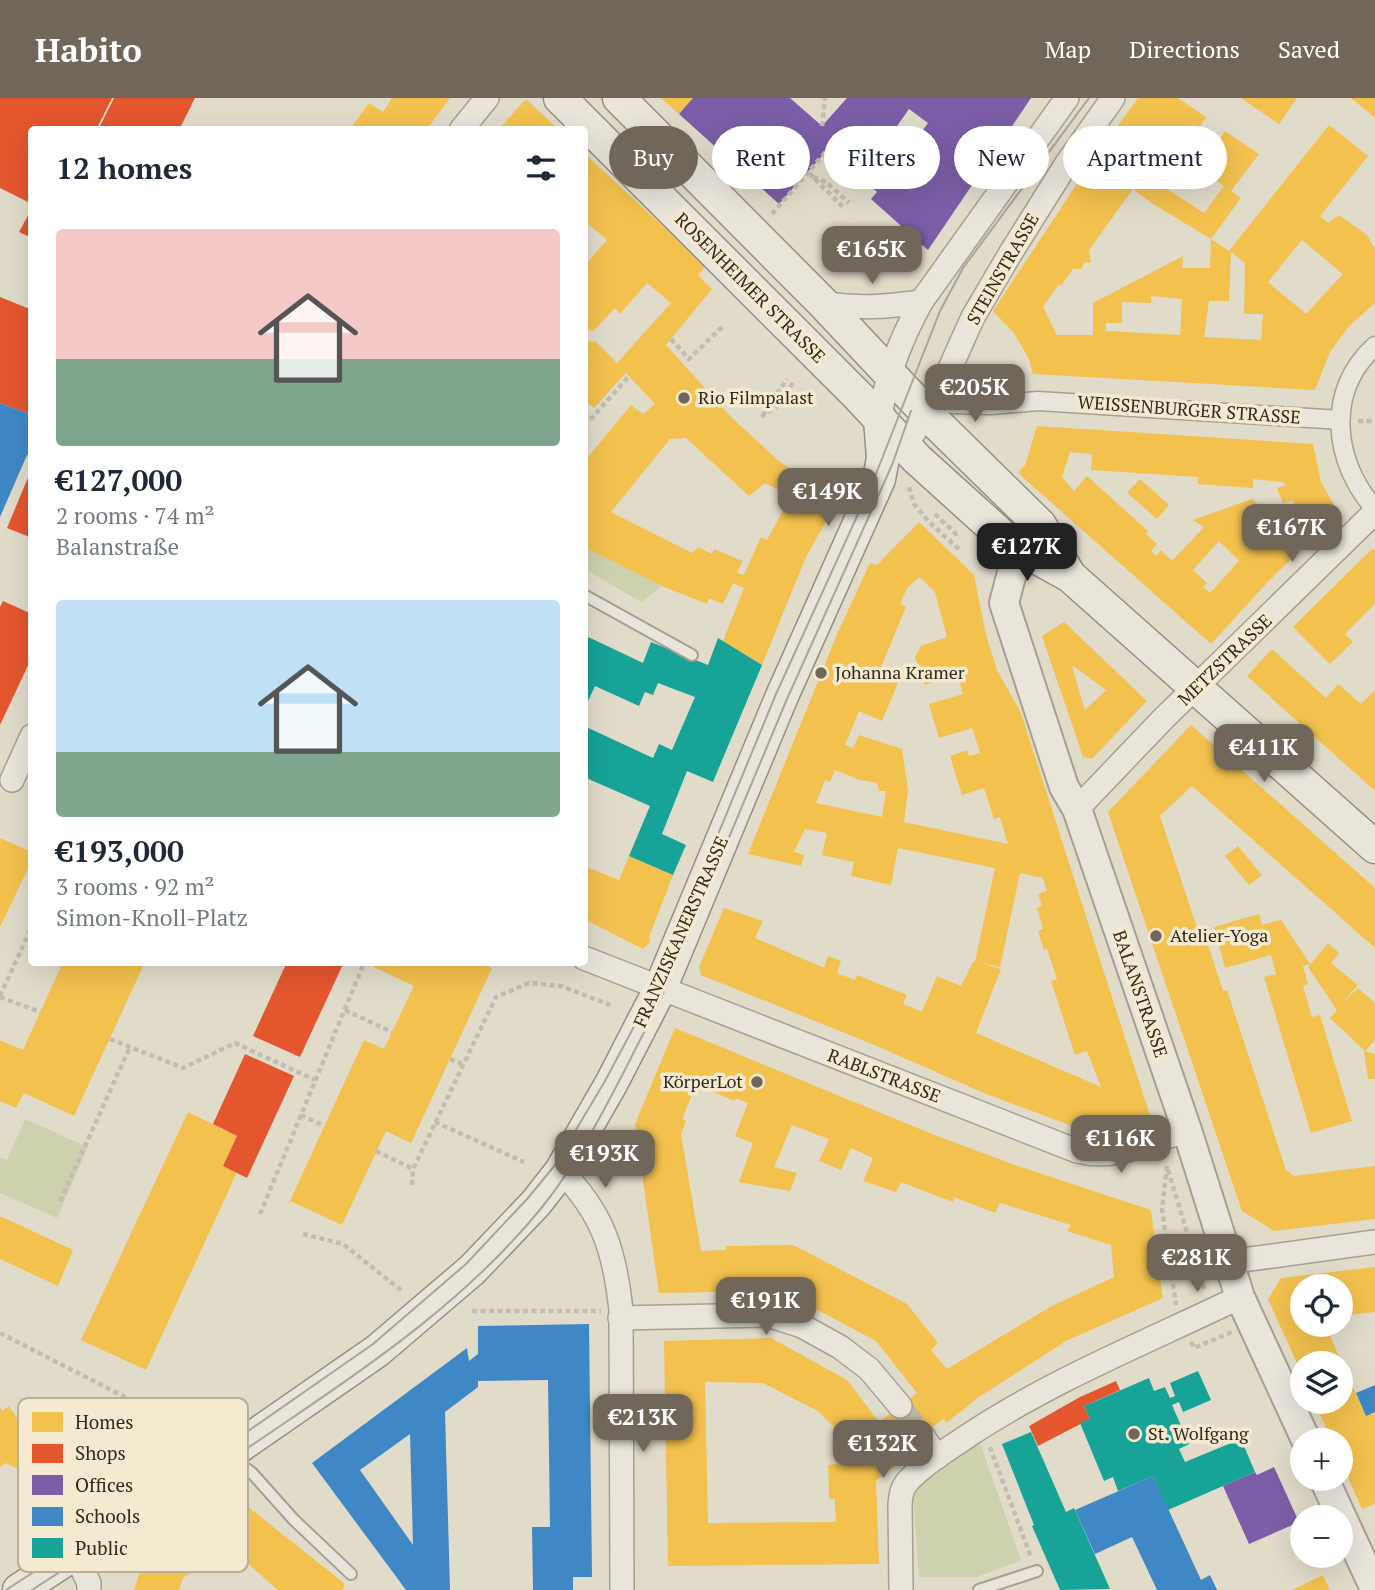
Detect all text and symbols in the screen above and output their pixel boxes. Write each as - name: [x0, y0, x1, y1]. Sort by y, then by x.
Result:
- text: Habito: [35, 28, 142, 71]
- text: Map: [1045, 33, 1091, 65]
- text: Directions: [1129, 33, 1240, 65]
- text: Saved: [1278, 33, 1340, 65]
- chip: Buy: [609, 126, 698, 189]
- chip: Rent: [712, 126, 810, 189]
- chip: Filters: [824, 126, 940, 189]
- chip: New: [954, 126, 1049, 189]
- chip: Apartment: [1063, 126, 1227, 189]
- text: 12 homes: [56, 148, 192, 188]
- icon: filters: [522, 149, 560, 187]
- street label: ROSENHEIMER STRASSE: [670, 207, 831, 368]
- street label: STEINSTRASSE: [960, 208, 1044, 329]
- pin: €165K: [823, 226, 921, 286]
- text: €165K: [838, 233, 906, 264]
- icon: home: [245, 275, 371, 401]
- pin: €205K: [926, 364, 1024, 424]
- text: €205K: [941, 371, 1009, 402]
- place label: Rio Filmpalast: [698, 385, 814, 409]
- street label: WEISSENBURGER STRASSE: [1077, 389, 1301, 429]
- marker: Rio Filmpalast: [676, 390, 692, 406]
- text: €127,000: [56, 460, 182, 500]
- pin: €149K: [779, 468, 877, 528]
- text: €149K: [794, 475, 862, 506]
- text: 2 rooms · 74 m²: [56, 500, 215, 531]
- pin: €167K: [1243, 504, 1341, 564]
- text: €167K: [1258, 511, 1326, 542]
- pin: €127K: [978, 524, 1076, 583]
- text: €127K: [993, 530, 1061, 561]
- text: Balanstraße: [56, 531, 179, 562]
- street label: METZSTRASSE: [1172, 608, 1277, 710]
- icon: home: [245, 646, 371, 772]
- place label: Johanna Kramer: [835, 660, 965, 684]
- marker: Johanna Kramer: [813, 665, 829, 681]
- pin: €411K: [1215, 724, 1313, 784]
- text: €411K: [1230, 731, 1298, 762]
- text: €193,000: [56, 831, 184, 871]
- street label: FRANZISKANERSTRASSE: [627, 832, 733, 1031]
- text: 3 rooms · 92 m²: [56, 871, 215, 902]
- text: Simon-Knoll-Platz: [56, 902, 248, 933]
- place label: Atelier-Yoga: [1170, 923, 1268, 947]
- street label: BALANSTRASSE: [1108, 927, 1174, 1060]
- marker: Atelier-Yoga: [1148, 928, 1164, 944]
- street label: RABLSTRASSE: [824, 1043, 944, 1108]
- place label: KörperLot: [663, 1069, 743, 1093]
- marker: KörperLot: [749, 1074, 765, 1090]
- pin: €116K: [1072, 1116, 1170, 1175]
- text: €116K: [1087, 1122, 1155, 1153]
- pin: €193K: [556, 1130, 654, 1190]
- text: €193K: [571, 1137, 639, 1168]
- pin: €281K: [1148, 1234, 1246, 1294]
- text: €281K: [1163, 1241, 1231, 1272]
- map controls: [1290, 1274, 1353, 1568]
- button: locate: [1290, 1274, 1353, 1337]
- pin: €191K: [717, 1278, 815, 1337]
- text: €191K: [732, 1284, 800, 1315]
- button: layers: [1290, 1351, 1353, 1414]
- pin: €213K: [594, 1394, 692, 1454]
- legend: [18, 1398, 248, 1572]
- text: €213K: [609, 1401, 677, 1432]
- text: Homes: [75, 1409, 134, 1434]
- pin: €132K: [834, 1420, 932, 1480]
- place label: St. Wolfgang: [1148, 1421, 1249, 1445]
- marker: St. Wolfgang: [1126, 1426, 1142, 1442]
- text: €132K: [849, 1427, 917, 1458]
- button: +: [1290, 1428, 1353, 1491]
- text: Shops: [75, 1440, 126, 1465]
- text: Offices: [75, 1472, 133, 1497]
- text: Schools: [75, 1503, 140, 1528]
- button: −: [1290, 1505, 1353, 1568]
- text: Public: [75, 1535, 128, 1560]

